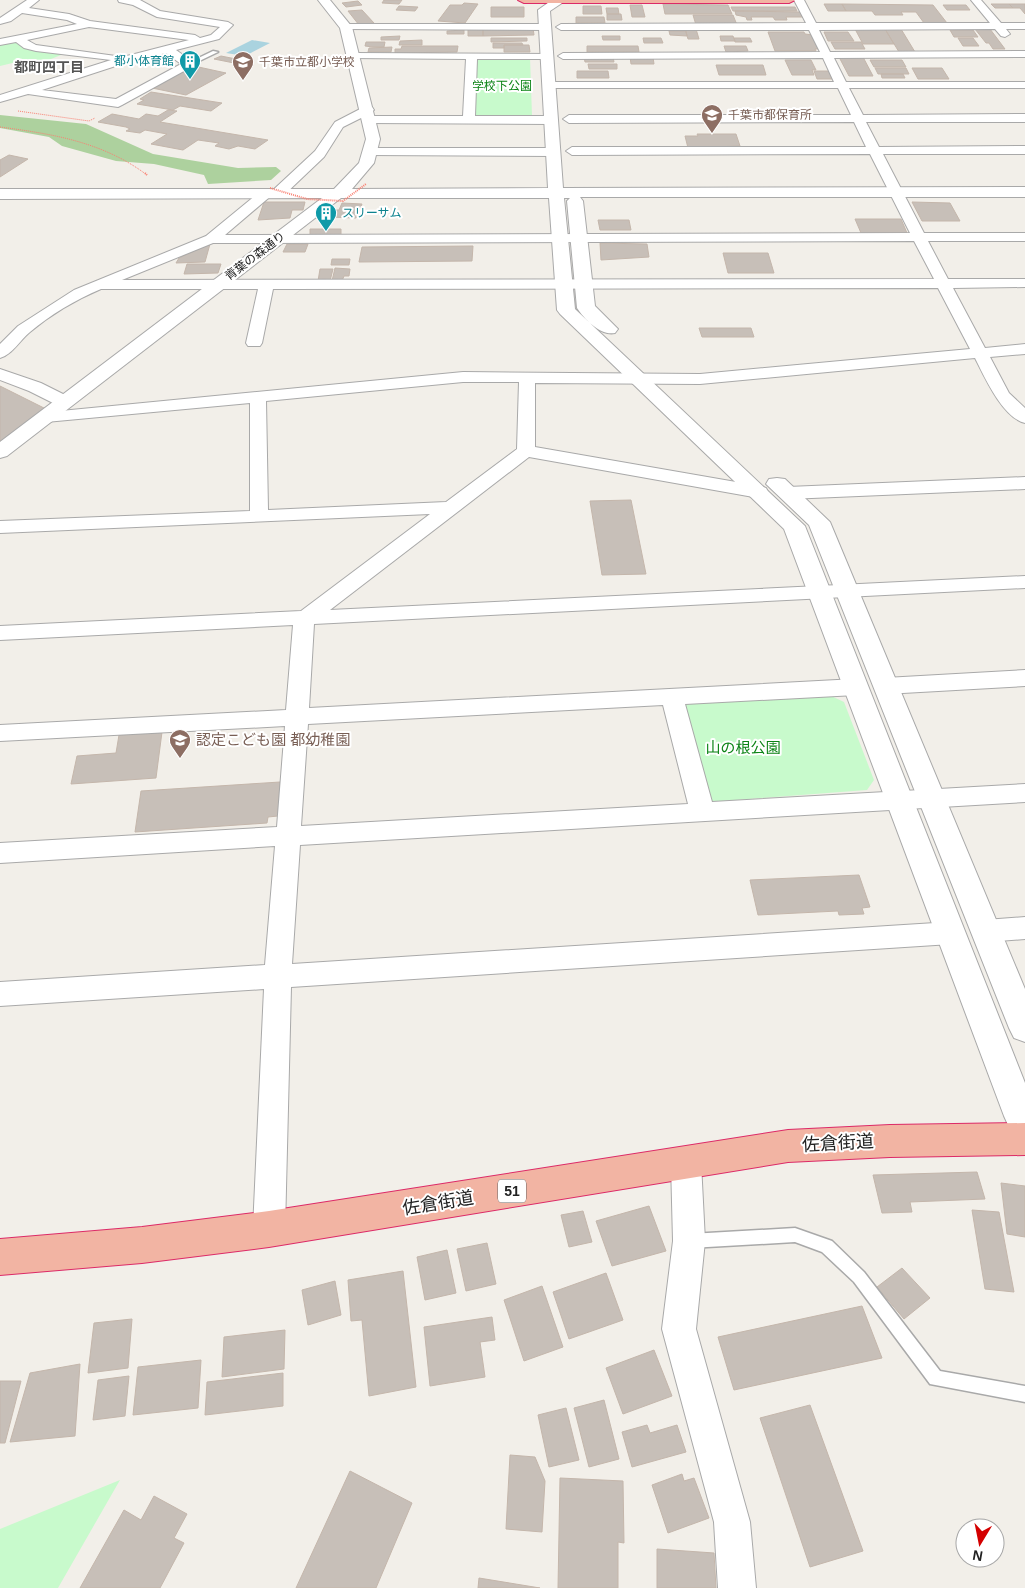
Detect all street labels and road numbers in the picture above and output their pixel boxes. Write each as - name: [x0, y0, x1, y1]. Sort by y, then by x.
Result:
- street label: 青葉の森通り: [222, 229, 288, 283]
- street label: 佐倉街道: [802, 1131, 874, 1155]
- road number: 51: [498, 1180, 526, 1202]
- street label: 佐倉街道: [401, 1187, 475, 1219]

